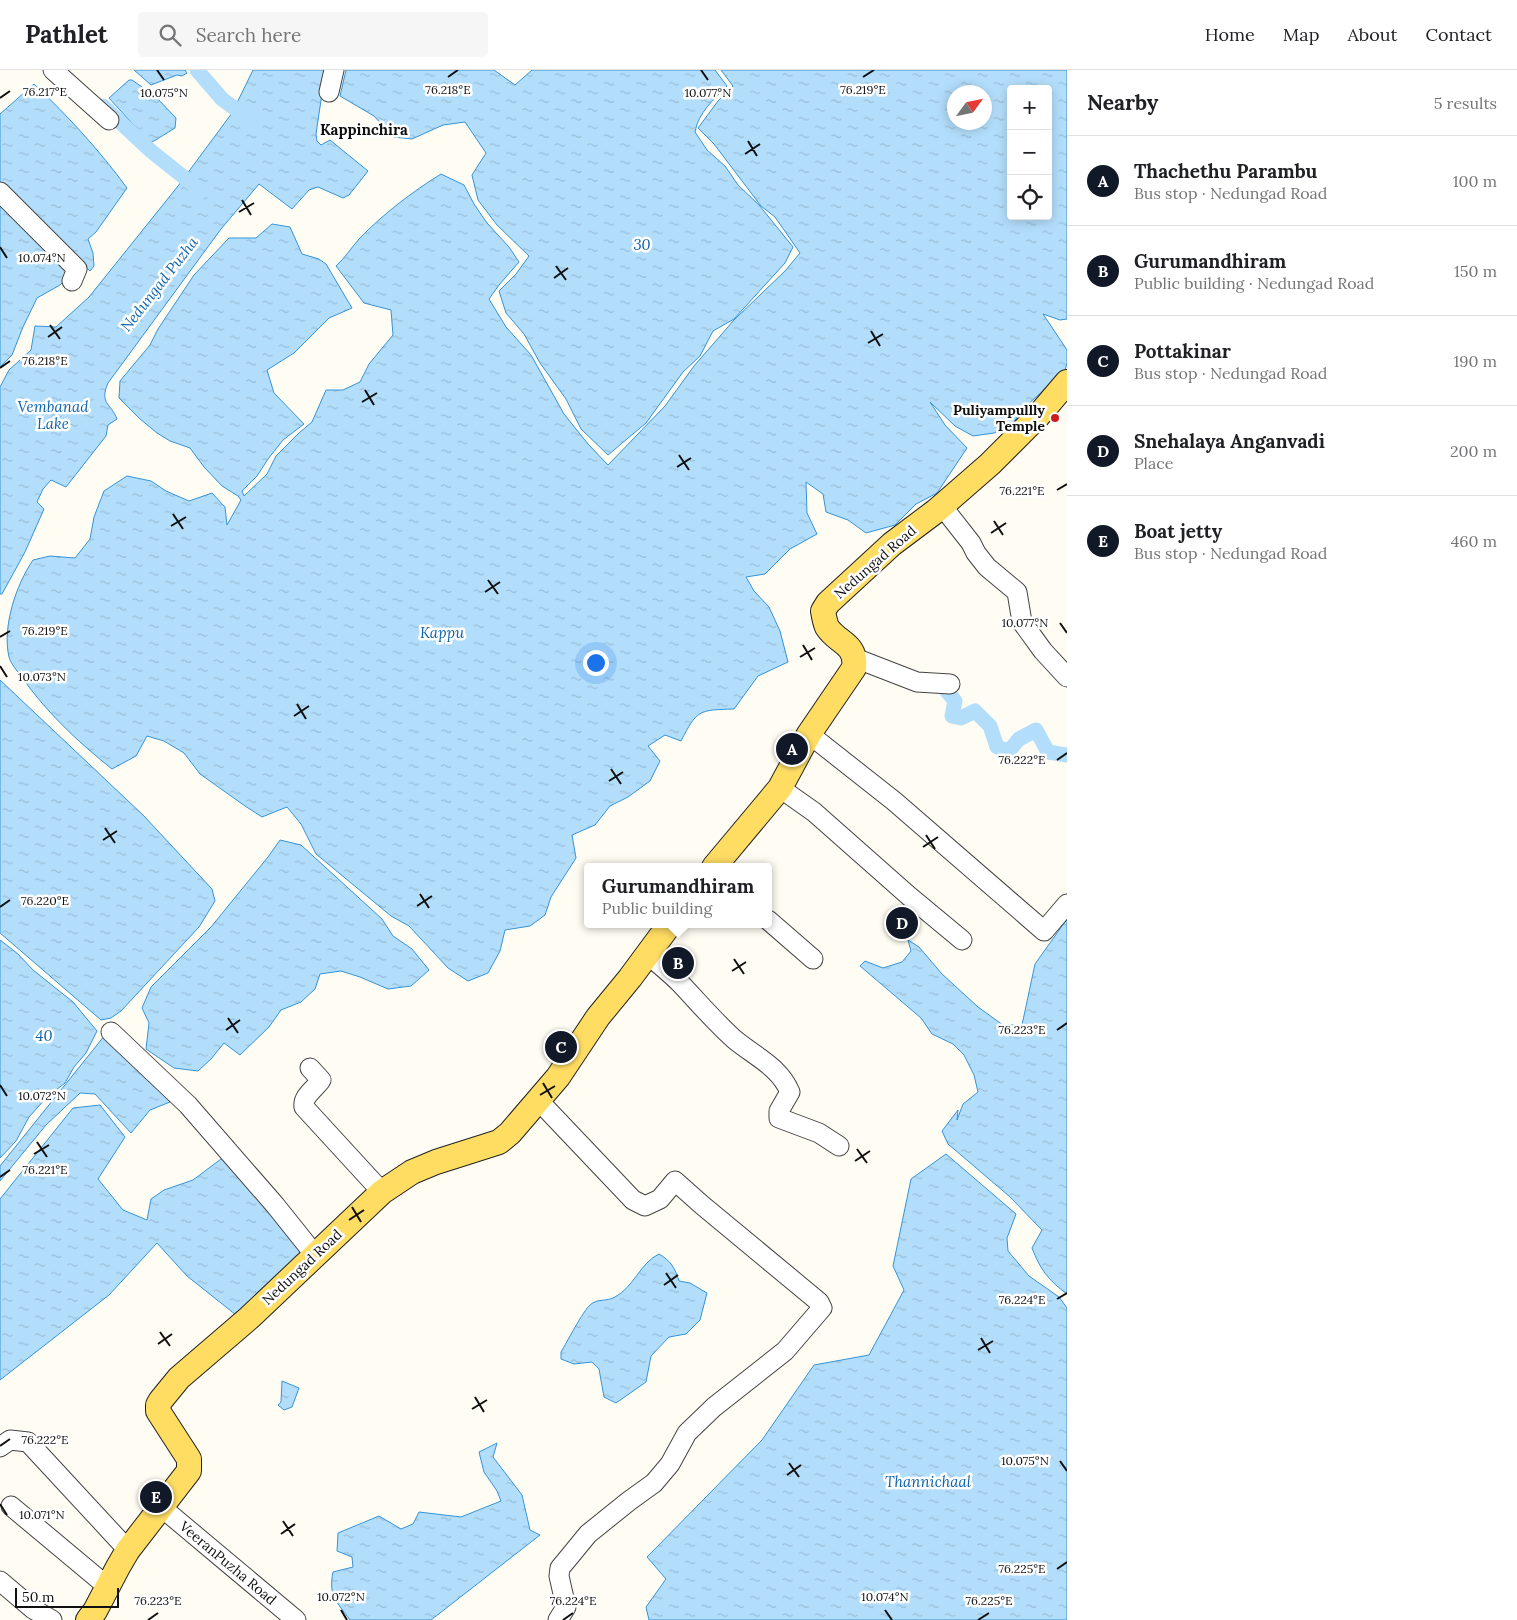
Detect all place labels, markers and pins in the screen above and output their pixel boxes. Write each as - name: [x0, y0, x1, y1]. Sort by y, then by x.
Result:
- place label: Puliyampullly Temple: [953, 401, 1045, 435]
- marker: Puliyampullly Temple: [1049, 412, 1061, 424]
- pin: A: [776, 730, 808, 768]
- pin: D: [886, 904, 918, 942]
- pin: B: [662, 944, 694, 982]
- pin: C: [545, 1028, 577, 1066]
- pin: E: [140, 1478, 172, 1516]

